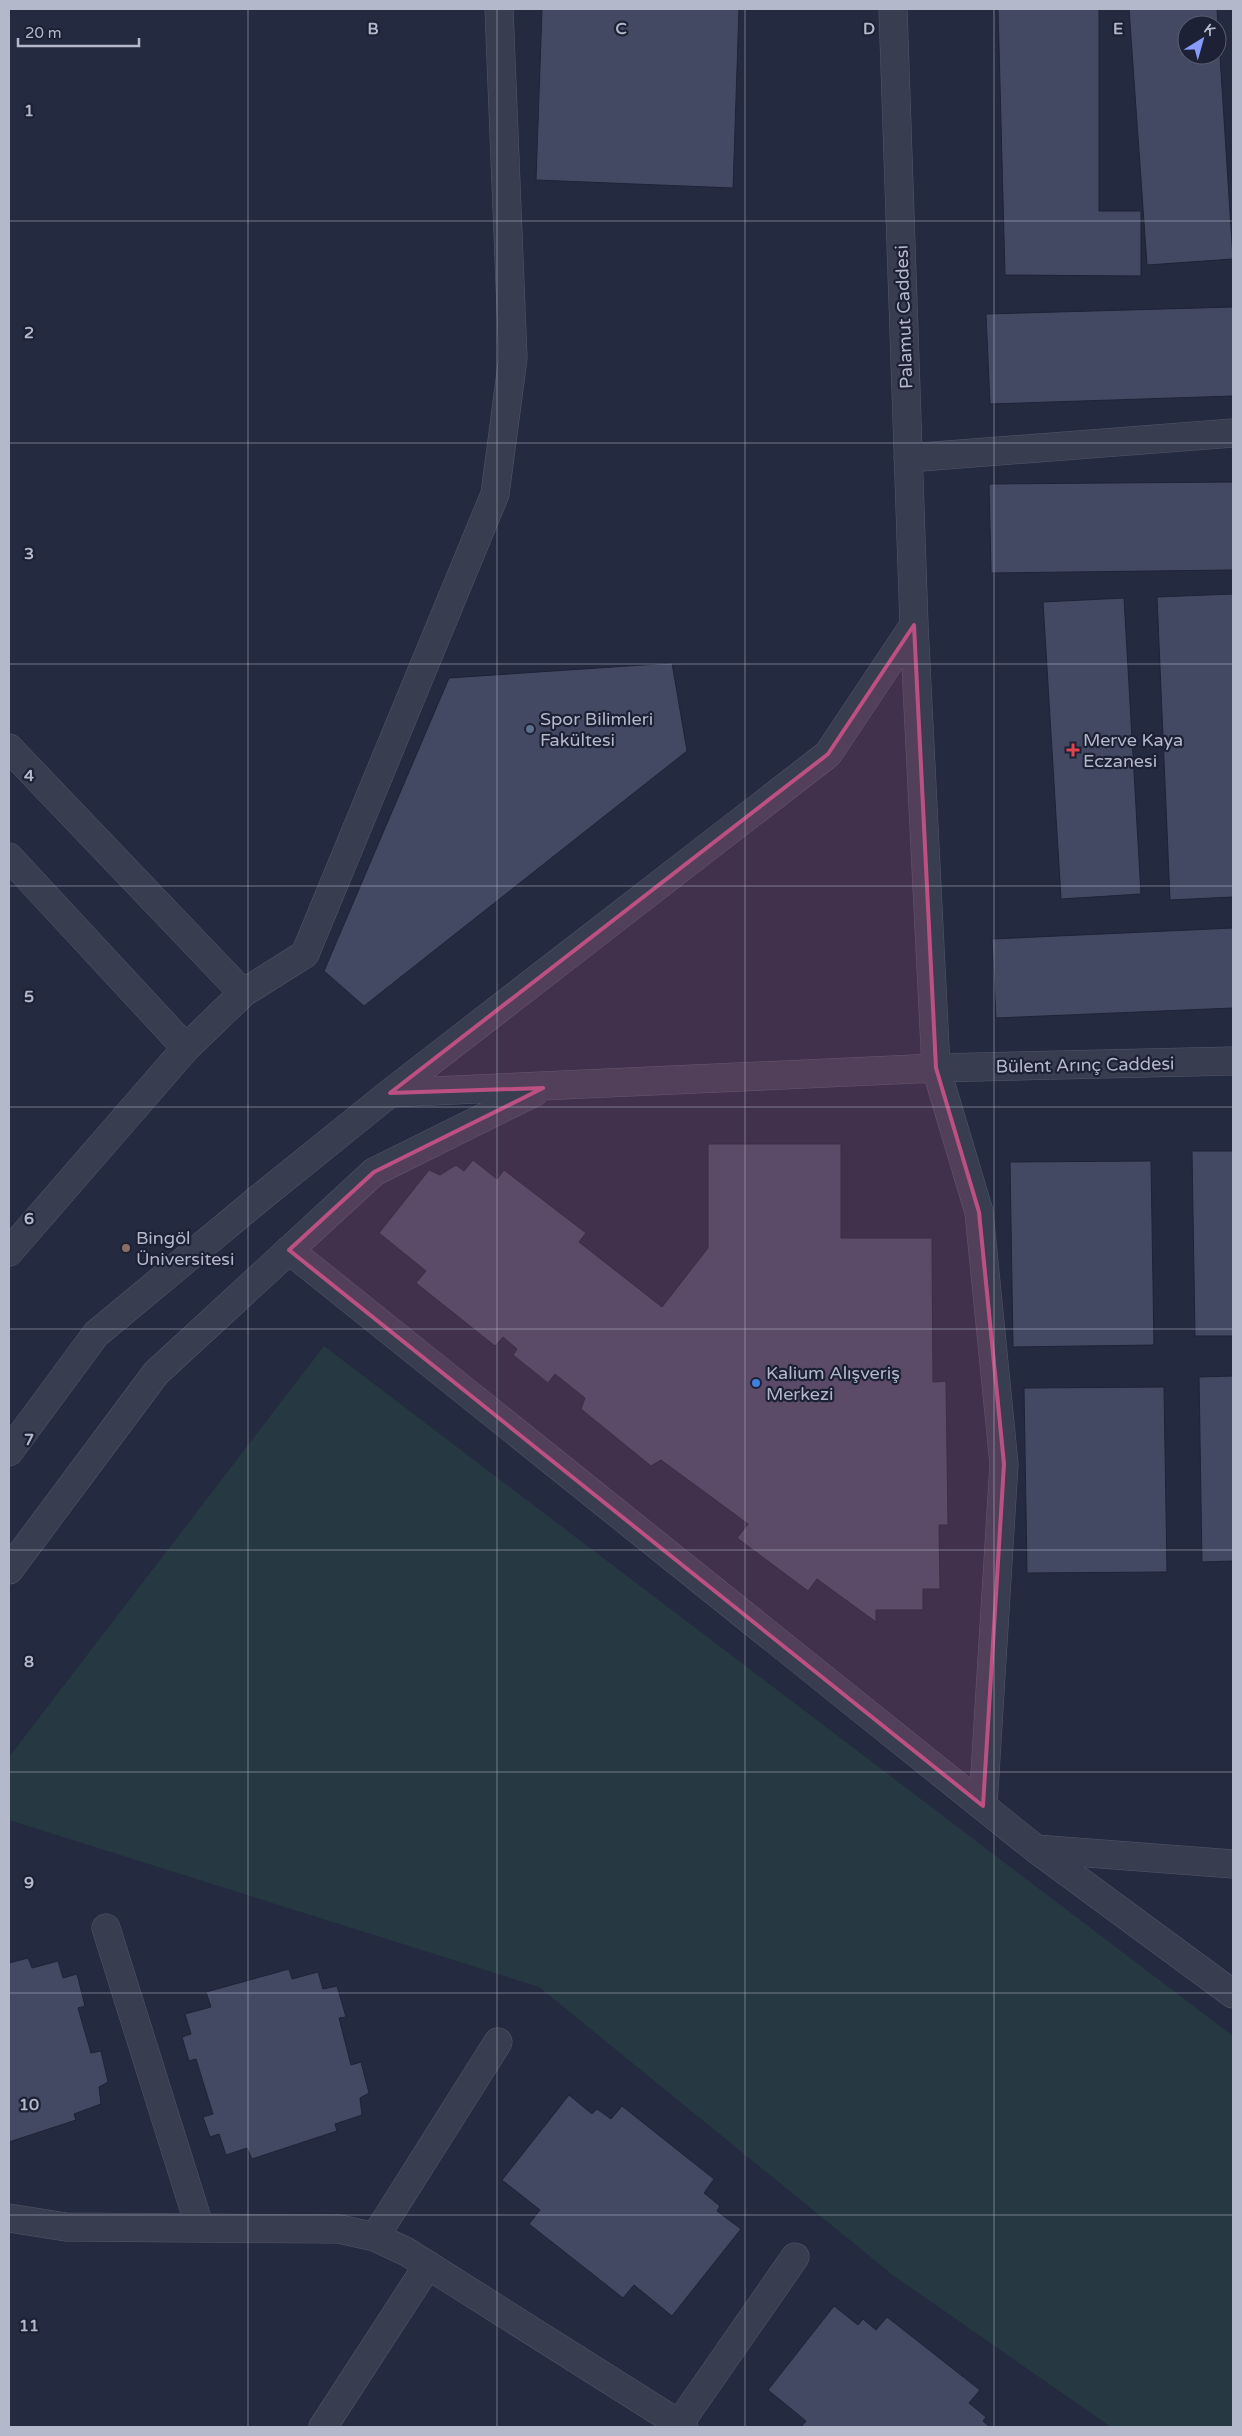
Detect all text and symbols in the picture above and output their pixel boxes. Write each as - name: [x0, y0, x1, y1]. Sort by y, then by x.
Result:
- scale bar: [18, 15, 139, 47]
- north arrow: [1177, 15, 1227, 65]
- text: B: [367, 19, 379, 39]
- text: C: [615, 19, 627, 39]
- text: D: [863, 19, 875, 39]
- text: E: [1113, 19, 1123, 39]
- text: K: [1201, 20, 1219, 40]
- text: 20 m: [25, 24, 62, 42]
- text: 1: [24, 101, 34, 121]
- street label: Palamut Caddesi: [890, 245, 918, 389]
- text: 2: [24, 323, 34, 343]
- text: 3: [24, 544, 34, 564]
- place label: Spor Bilimleri Fakültesi: [540, 708, 653, 751]
- marker: Spor Bilimleri Fakültesi: [524, 723, 536, 735]
- place label: Merve Kaya Eczanesi: [1083, 729, 1183, 772]
- marker: Merve Kaya Eczanesi: [1067, 744, 1079, 756]
- text: 4: [24, 766, 34, 786]
- text: 5: [24, 987, 34, 1007]
- street label: Bülent Arınç Caddesi: [995, 1052, 1175, 1078]
- text: 6: [24, 1209, 34, 1229]
- place label: Bingöl Üniversitesi: [136, 1227, 234, 1270]
- marker: Bingöl Üniversitesi: [120, 1242, 132, 1254]
- place label: Kalium Alışveriş Merkezi: [766, 1362, 900, 1405]
- marker: Kalium Alışveriş Merkezi: [750, 1377, 762, 1389]
- text: 7: [24, 1430, 34, 1450]
- text: 8: [24, 1652, 34, 1672]
- text: 9: [24, 1873, 34, 1893]
- text: 10: [19, 2095, 39, 2115]
- text: 11: [19, 2316, 39, 2336]

